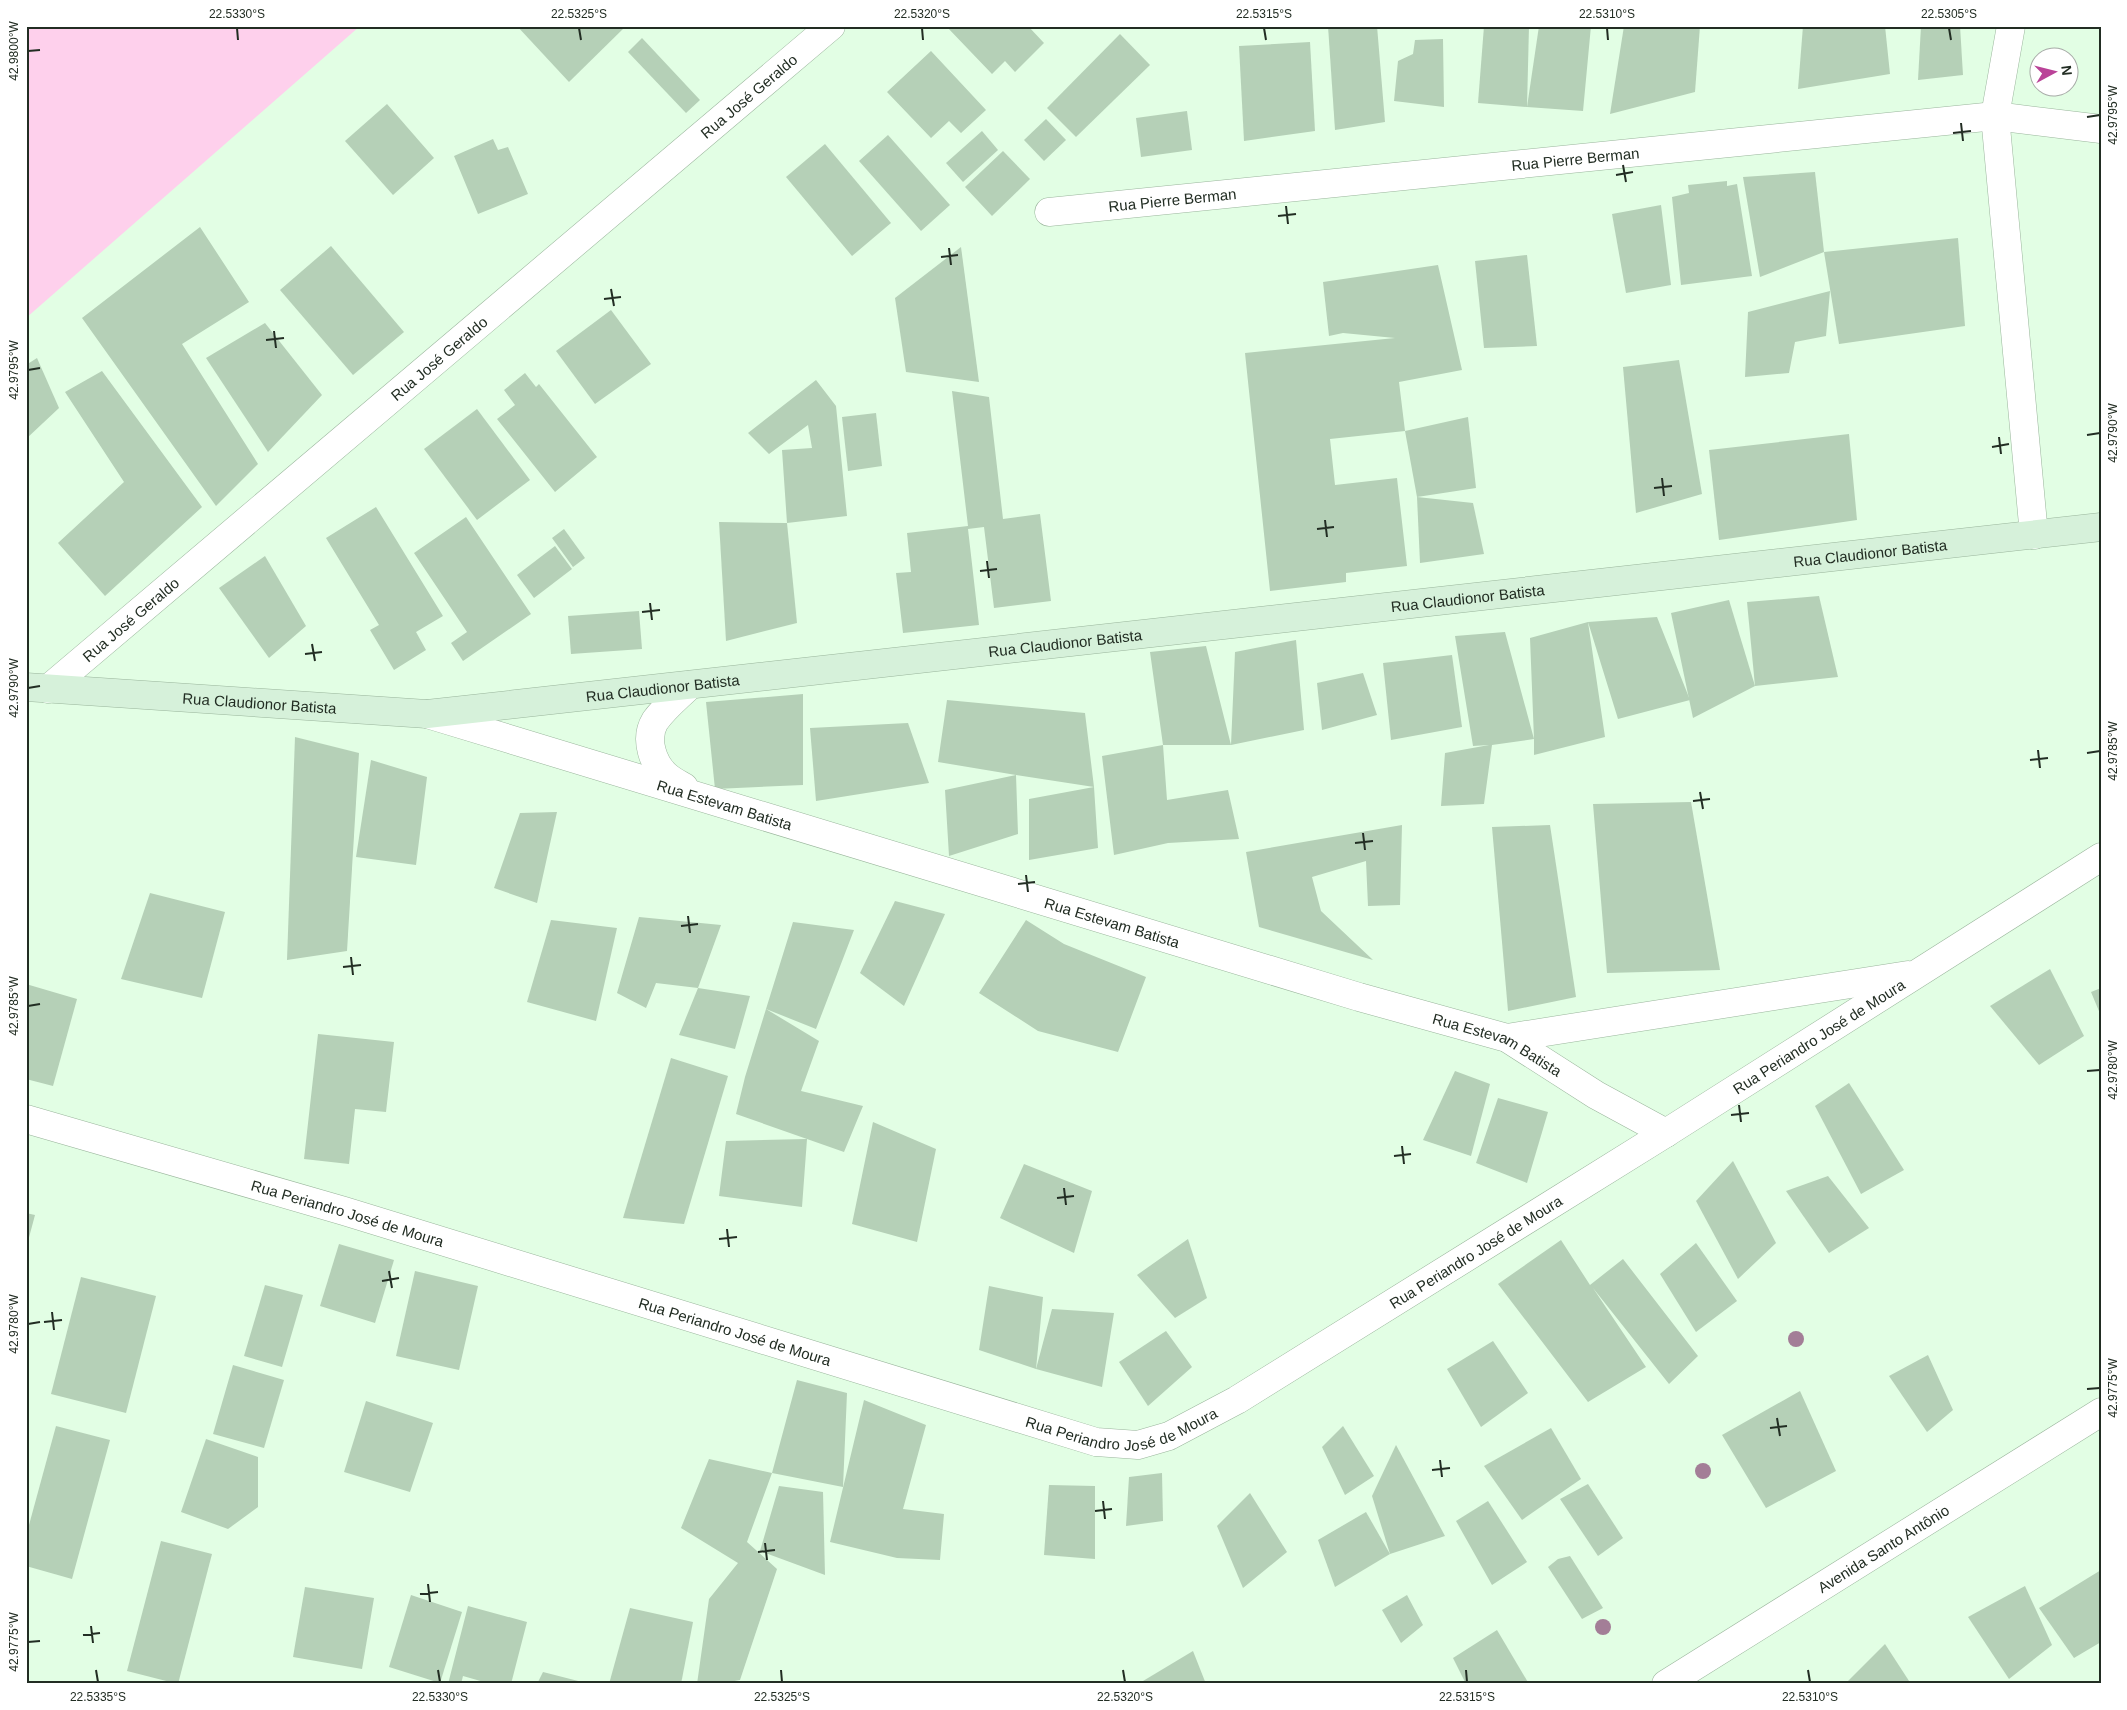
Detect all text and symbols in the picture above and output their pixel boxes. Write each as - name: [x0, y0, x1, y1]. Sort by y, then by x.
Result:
- text: 22.5330°S: [209, 7, 265, 21]
- text: 22.5325°S: [551, 7, 607, 21]
- text: 22.5320°S: [894, 7, 950, 21]
- text: 22.5315°S: [1236, 7, 1292, 21]
- text: 22.5310°S: [1579, 7, 1635, 21]
- text: 22.5305°S: [1921, 7, 1977, 21]
- text: 42.9800°W: [7, 21, 21, 81]
- north arrow: [2030, 48, 2080, 98]
- street label: Rua José Geraldo: [697, 50, 800, 141]
- text: N: [2058, 64, 2075, 76]
- text: 42.9795°W: [2106, 85, 2120, 145]
- street label: Rua Pierre Berman: [1511, 144, 1640, 174]
- street label: Rua Pierre Berman: [1108, 185, 1237, 214]
- street label: Rua José Geraldo: [387, 313, 490, 404]
- text: 42.9795°W: [7, 340, 21, 400]
- text: 42.9790°W: [2106, 403, 2120, 463]
- street label: Rua Claudionor Batista: [1792, 536, 1948, 570]
- street label: Rua José Geraldo: [79, 574, 182, 665]
- street label: Rua Claudionor Batista: [1390, 581, 1546, 615]
- street label: Rua Claudionor Batista: [987, 626, 1143, 660]
- text: 42.9790°W: [7, 658, 21, 718]
- street label: Rua Claudionor Batista: [585, 671, 741, 705]
- street label: Rua Claudionor Batista: [182, 689, 338, 716]
- text: 42.9785°W: [2106, 721, 2120, 781]
- street label: Rua Estevam Batista: [655, 776, 795, 833]
- street label: Rua Estevam Batista: [1043, 894, 1182, 951]
- street label: Rua Periandro José de Moura: [1729, 975, 1908, 1097]
- text: 42.9785°W: [7, 976, 21, 1036]
- street label: Rua Estevam Batista: [1431, 1009, 1566, 1080]
- text: 42.9780°W: [2106, 1040, 2120, 1100]
- street label: Rua Periandro José de Moura: [249, 1176, 447, 1250]
- street label: Rua Periandro José de Moura: [1386, 1191, 1566, 1312]
- text: 42.9780°W: [7, 1294, 21, 1354]
- street label: Rua Periandro José de Moura: [637, 1294, 834, 1369]
- text: 42.9775°W: [2106, 1358, 2120, 1418]
- street label: Rua Periandro José de Moura: [1024, 1403, 1220, 1454]
- street label: Avenida Santo Antônio: [1814, 1501, 1952, 1596]
- text: 42.9775°W: [7, 1612, 21, 1672]
- text: 22.5335°S: [70, 1690, 126, 1704]
- text: 22.5330°S: [412, 1690, 468, 1704]
- text: 22.5325°S: [754, 1690, 810, 1704]
- text: 22.5320°S: [1097, 1690, 1153, 1704]
- text: 22.5315°S: [1439, 1690, 1495, 1704]
- text: 22.5310°S: [1782, 1690, 1838, 1704]

